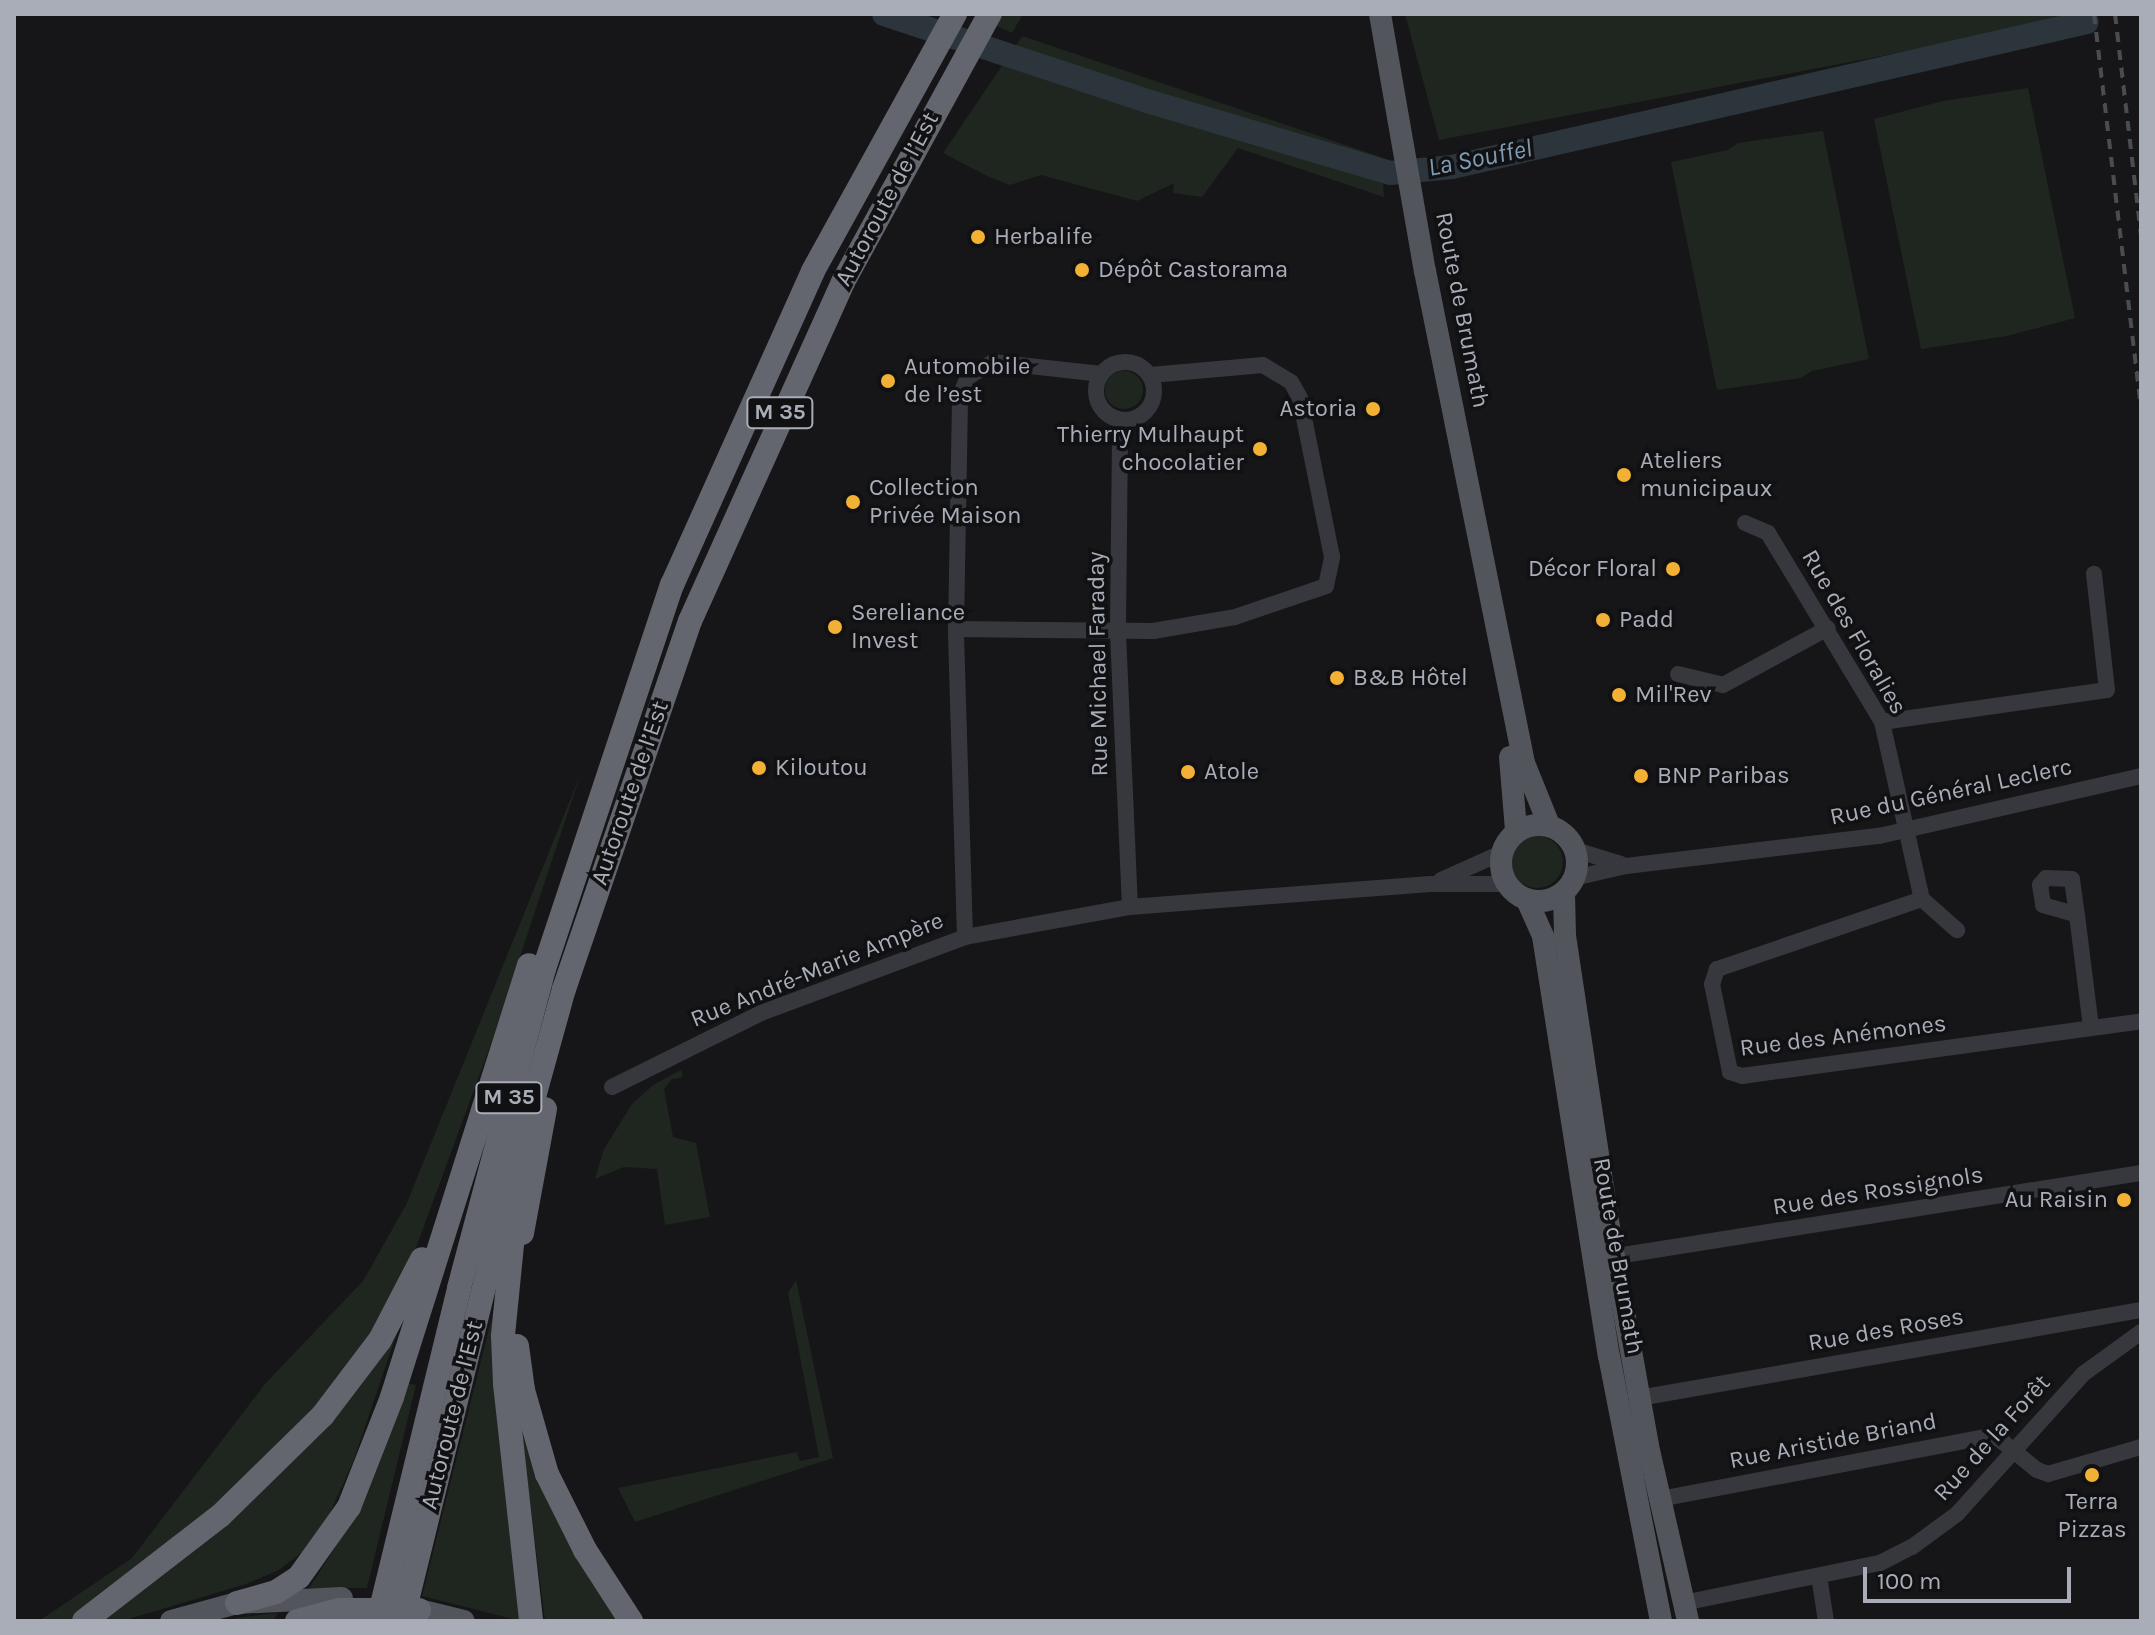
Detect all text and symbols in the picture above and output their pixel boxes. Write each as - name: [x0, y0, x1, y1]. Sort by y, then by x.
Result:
- street label: Autoroute de l’Est: [829, 107, 945, 291]
- water label: La Souffel: [1425, 133, 1535, 183]
- street label: Route de Brumath: [1429, 210, 1495, 410]
- place label: Herbalife: [994, 223, 1093, 251]
- marker: Herbalife: [969, 228, 987, 246]
- place label: Dépôt Castorama: [1098, 256, 1288, 284]
- marker: Dépôt Castorama: [1073, 261, 1091, 279]
- place label: Automobile de l’est: [904, 353, 1030, 409]
- marker: Automobile de l’est: [879, 372, 897, 390]
- road number: M 35: [746, 395, 814, 431]
- place label: Astoria: [1279, 395, 1357, 423]
- marker: Astoria: [1364, 400, 1382, 418]
- place label: Thierry Mulhaupt chocolatier: [1057, 421, 1244, 477]
- marker: Thierry Mulhaupt chocolatier: [1251, 440, 1269, 458]
- place label: Ateliers municipaux: [1640, 447, 1772, 503]
- marker: Ateliers municipaux: [1615, 466, 1633, 484]
- place label: Collection Privée Maison: [869, 474, 1021, 530]
- marker: Collection Privée Maison: [844, 493, 862, 511]
- street label: Rue des Floralies: [1795, 545, 1913, 719]
- street label: Rue Michael Faraday: [1082, 551, 1114, 777]
- place label: Décor Floral: [1528, 555, 1657, 583]
- marker: Décor Floral: [1664, 560, 1682, 578]
- place label: Sereliance Invest: [851, 599, 965, 655]
- place label: Padd: [1619, 606, 1674, 634]
- marker: Padd: [1594, 611, 1612, 629]
- marker: Sereliance Invest: [826, 618, 844, 636]
- place label: B&B Hôtel: [1353, 664, 1468, 692]
- marker: B&B Hôtel: [1328, 669, 1346, 687]
- place label: Mil'Rev: [1635, 681, 1712, 709]
- marker: Mil'Rev: [1610, 686, 1628, 704]
- street label: Autoroute de l’Est: [585, 697, 675, 889]
- street label: Rue du Général Leclerc: [1827, 752, 2075, 832]
- place label: Kiloutou: [775, 754, 868, 782]
- place label: Atole: [1204, 758, 1259, 786]
- marker: Kiloutou: [750, 759, 768, 777]
- place label: BNP Paribas: [1657, 762, 1790, 790]
- marker: Atole: [1179, 763, 1197, 781]
- marker: BNP Paribas: [1632, 767, 1650, 785]
- street label: Rue André-Marie Ampère: [686, 906, 948, 1034]
- street label: Rue des Anémones: [1738, 1009, 1948, 1063]
- road number: M 35: [475, 1080, 543, 1116]
- street label: Route de Brumath: [1587, 1156, 1649, 1356]
- street label: Rue des Rossignols: [1771, 1160, 1985, 1222]
- place label: Au Raisin: [2005, 1186, 2108, 1214]
- marker: Au Raisin: [2115, 1191, 2133, 1209]
- street label: Rue des Roses: [1806, 1302, 1966, 1358]
- street label: Autoroute de l’Est: [415, 1318, 489, 1512]
- street label: Rue de la Forêt: [1928, 1369, 2056, 1507]
- street label: Rue Aristide Briand: [1727, 1407, 1939, 1475]
- marker: Terra Pizzas: [2083, 1466, 2101, 1484]
- place label: Terra Pizzas: [2057, 1488, 2127, 1544]
- scale bar: [1867, 1551, 2075, 1601]
- text: 100 m: [1877, 1567, 1942, 1595]

